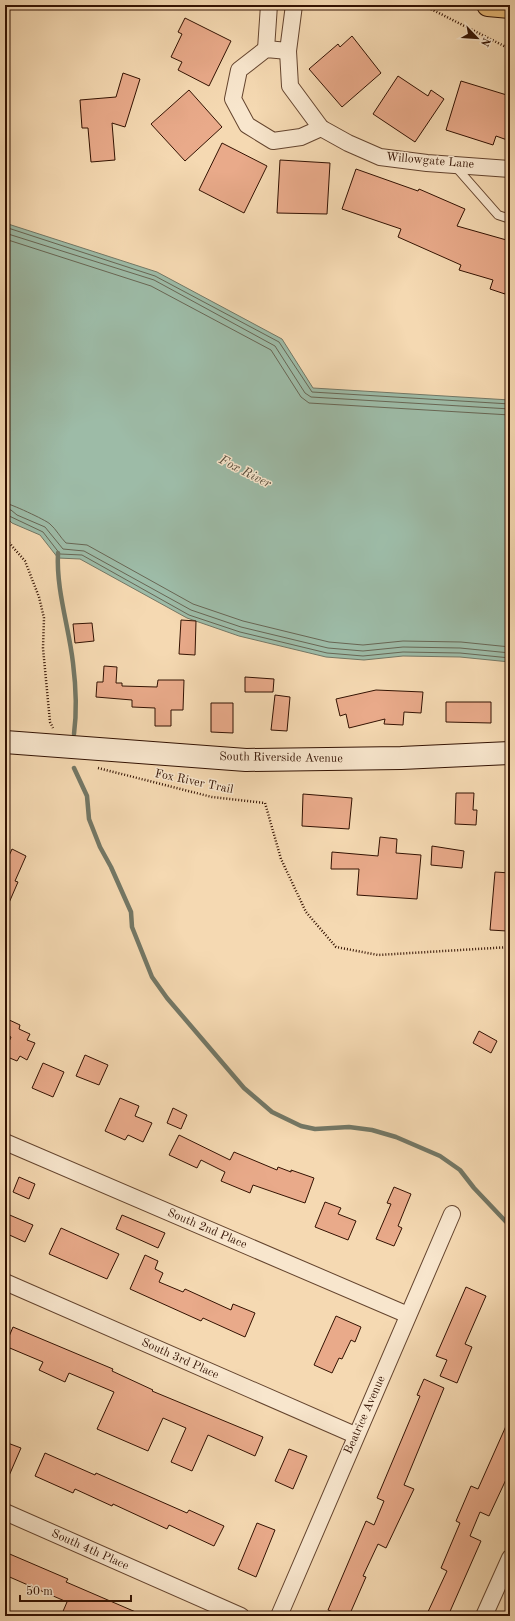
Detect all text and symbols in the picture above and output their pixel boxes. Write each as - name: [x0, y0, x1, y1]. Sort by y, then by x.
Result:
- north arrow: [457, 18, 497, 58]
- text: N: [478, 35, 491, 48]
- street label: Willowgate Lane: [385, 151, 475, 171]
- water label: Fox River: [216, 453, 273, 491]
- street label: South Riverside Avenue: [219, 751, 343, 765]
- street label: Fox River Trail: [154, 768, 234, 796]
- street label: South 2nd Place: [166, 1207, 249, 1251]
- street label: South 3rd Place: [139, 1337, 221, 1382]
- street label: Beatrice Avenue: [342, 1374, 388, 1456]
- street label: South 4th Place: [50, 1528, 131, 1573]
- scale bar: [20, 1577, 131, 1603]
- text: 50 m: [26, 1585, 53, 1598]

